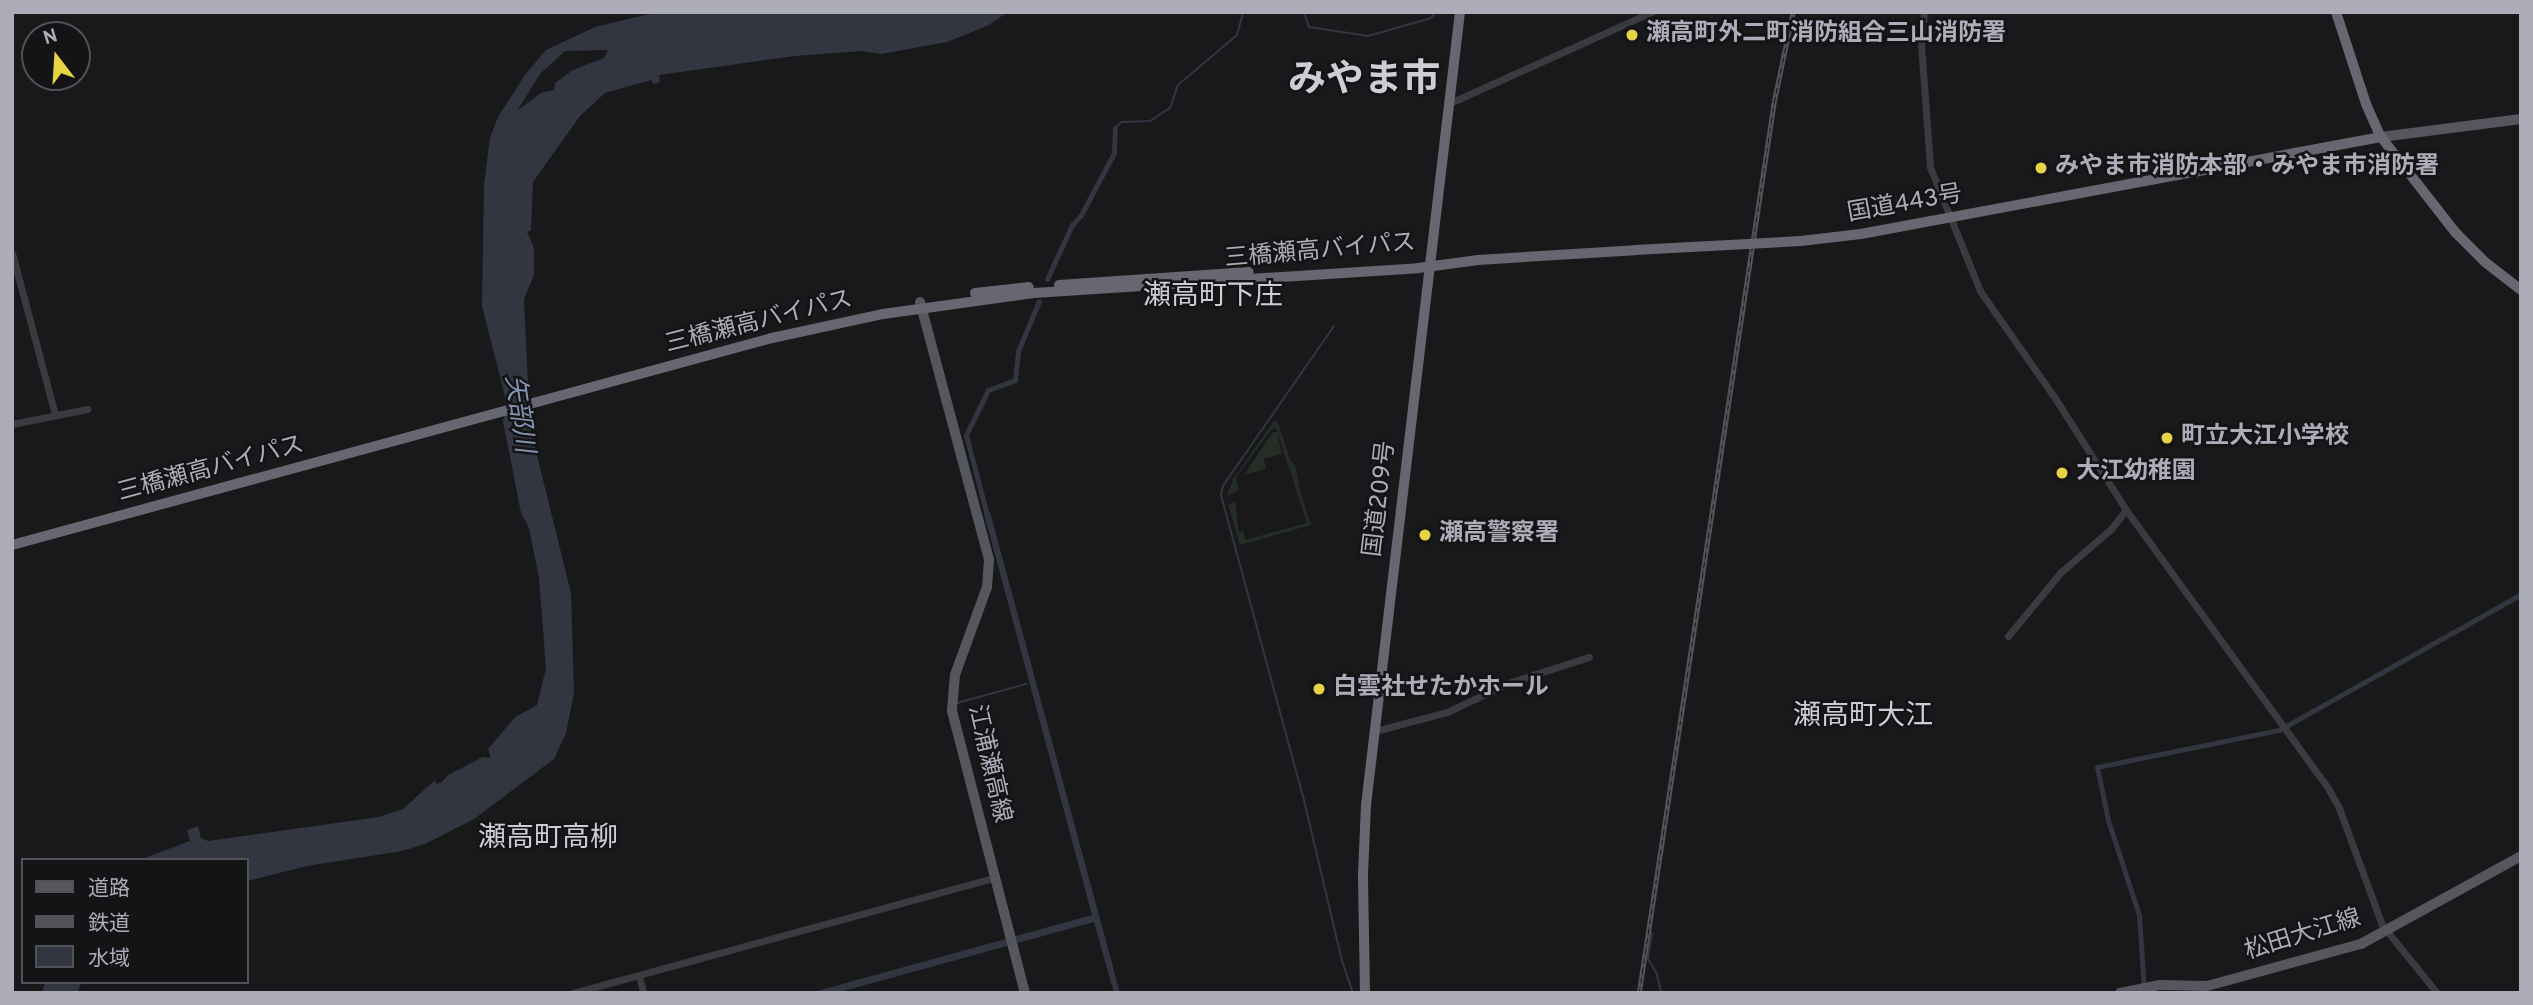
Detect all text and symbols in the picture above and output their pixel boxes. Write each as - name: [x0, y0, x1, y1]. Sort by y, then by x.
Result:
- north arrow: [21, 21, 91, 91]
- place label: 瀬高町外二町消防組合三山消防署: [1646, 21, 2006, 49]
- text: N: [40, 24, 60, 51]
- marker: 瀬高町外二町消防組合三山消防署: [1624, 27, 1640, 43]
- district label: みやま市: [1288, 59, 1440, 105]
- place label: みやま市消防本部・みやま市消防署: [2055, 154, 2439, 182]
- marker: みやま市消防本部・みやま市消防署: [2033, 160, 2049, 176]
- street label: 国道443号: [1845, 181, 1965, 229]
- street label: 三橋瀬高バイパス: [1223, 229, 1417, 275]
- district label: 瀬高町下庄: [1143, 280, 1283, 314]
- street label: 三橋瀬高バイパス: [662, 286, 856, 360]
- water label: 矢部川: [497, 373, 539, 455]
- place label: 町立大江小学校: [2181, 424, 2349, 452]
- marker: 町立大江小学校: [2159, 430, 2175, 446]
- street label: 三橋瀬高バイパス: [115, 431, 307, 509]
- street label: 国道209号: [1360, 439, 1402, 559]
- place label: 大江幼稚園: [2076, 459, 2196, 487]
- marker: 大江幼稚園: [2054, 465, 2070, 481]
- place label: 瀬高警察署: [1439, 521, 1559, 549]
- marker: 瀬高警察署: [1417, 527, 1433, 543]
- place label: 白雲社せたかホール: [1333, 675, 1549, 703]
- marker: 白雲社せたかホール: [1311, 681, 1327, 697]
- district label: 瀬高町大江: [1793, 700, 1933, 734]
- street label: 江浦瀬高線: [960, 702, 1016, 826]
- district label: 瀬高町高柳: [478, 822, 618, 856]
- legend: [21, 858, 248, 984]
- text: 道路: [88, 876, 130, 903]
- street label: 松田大江線: [2241, 905, 2365, 967]
- text: 鉄道: [88, 911, 130, 938]
- text: 水域: [88, 946, 130, 973]

